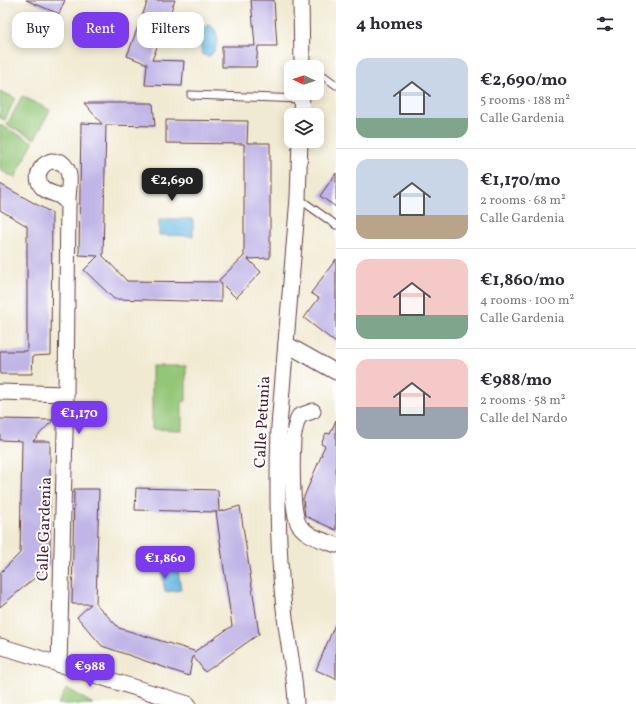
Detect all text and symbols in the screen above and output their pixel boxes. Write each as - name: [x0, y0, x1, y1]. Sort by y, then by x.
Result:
- chip: Buy: [12, 12, 64, 48]
- chip: Rent: [72, 12, 129, 48]
- chip: Filters: [137, 12, 204, 48]
- text: 4 homes: [356, 13, 423, 36]
- icon: filters: [594, 13, 616, 35]
- north arrow: [284, 60, 324, 100]
- map controls: [284, 60, 324, 148]
- text: €2,690/mo: [480, 69, 567, 92]
- icon: home: [388, 74, 436, 122]
- text: 5 rooms · 188 m²: [480, 92, 570, 110]
- button: layers: [284, 108, 324, 148]
- text: Calle Gardenia: [480, 110, 565, 128]
- pin: €2,690: [139, 168, 205, 202]
- text: €1,170/mo: [480, 169, 561, 192]
- text: €2,690: [151, 172, 193, 190]
- icon: home: [388, 175, 436, 223]
- text: 2 rooms · 68 m²: [480, 192, 566, 210]
- text: Calle Gardenia: [480, 210, 565, 228]
- text: €1,860/mo: [480, 269, 565, 292]
- icon: home: [388, 275, 436, 323]
- text: 4 rooms · 100 m²: [480, 292, 574, 310]
- text: Calle Gardenia: [480, 310, 565, 328]
- text: €988/mo: [480, 369, 552, 392]
- street label: Calle Petunia: [250, 375, 276, 469]
- icon: home: [388, 375, 436, 423]
- text: 2 rooms · 58 m²: [480, 392, 565, 410]
- pin: €1,170: [46, 401, 112, 435]
- text: €1,170: [60, 405, 98, 423]
- text: Calle del Nardo: [480, 410, 567, 428]
- street label: Calle Gardenia: [32, 477, 58, 581]
- pin: €1,860: [132, 546, 198, 580]
- text: €1,860: [145, 550, 185, 568]
- pin: €988: [66, 654, 114, 688]
- text: €988: [75, 658, 105, 676]

